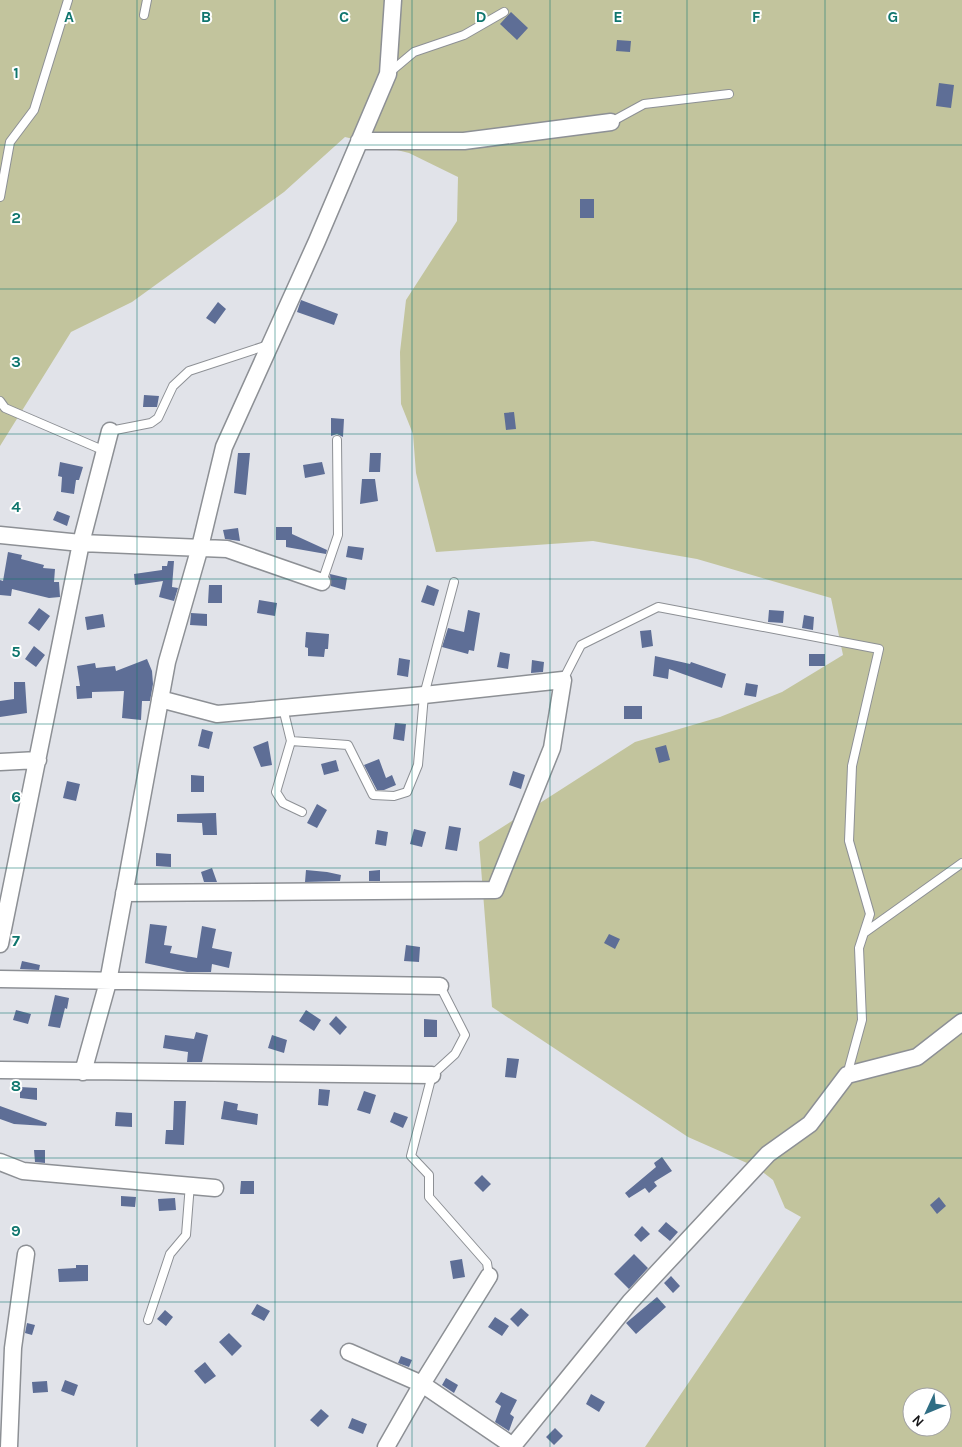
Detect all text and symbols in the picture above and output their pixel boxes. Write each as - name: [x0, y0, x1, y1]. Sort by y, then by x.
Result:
- text: A: [64, 7, 74, 26]
- text: B: [201, 7, 211, 26]
- text: C: [339, 7, 349, 26]
- text: D: [476, 7, 487, 26]
- text: E: [613, 7, 623, 26]
- text: F: [752, 7, 761, 26]
- text: G: [888, 7, 898, 26]
- text: 1: [13, 63, 19, 82]
- text: 2: [11, 208, 21, 227]
- text: 3: [11, 352, 21, 371]
- text: 4: [11, 497, 21, 516]
- text: 5: [11, 642, 21, 661]
- text: 6: [11, 787, 21, 806]
- text: 7: [12, 931, 20, 950]
- text: 8: [11, 1076, 21, 1095]
- text: 9: [11, 1221, 21, 1240]
- north arrow: [902, 1387, 952, 1437]
- text: N: [908, 1411, 928, 1430]

